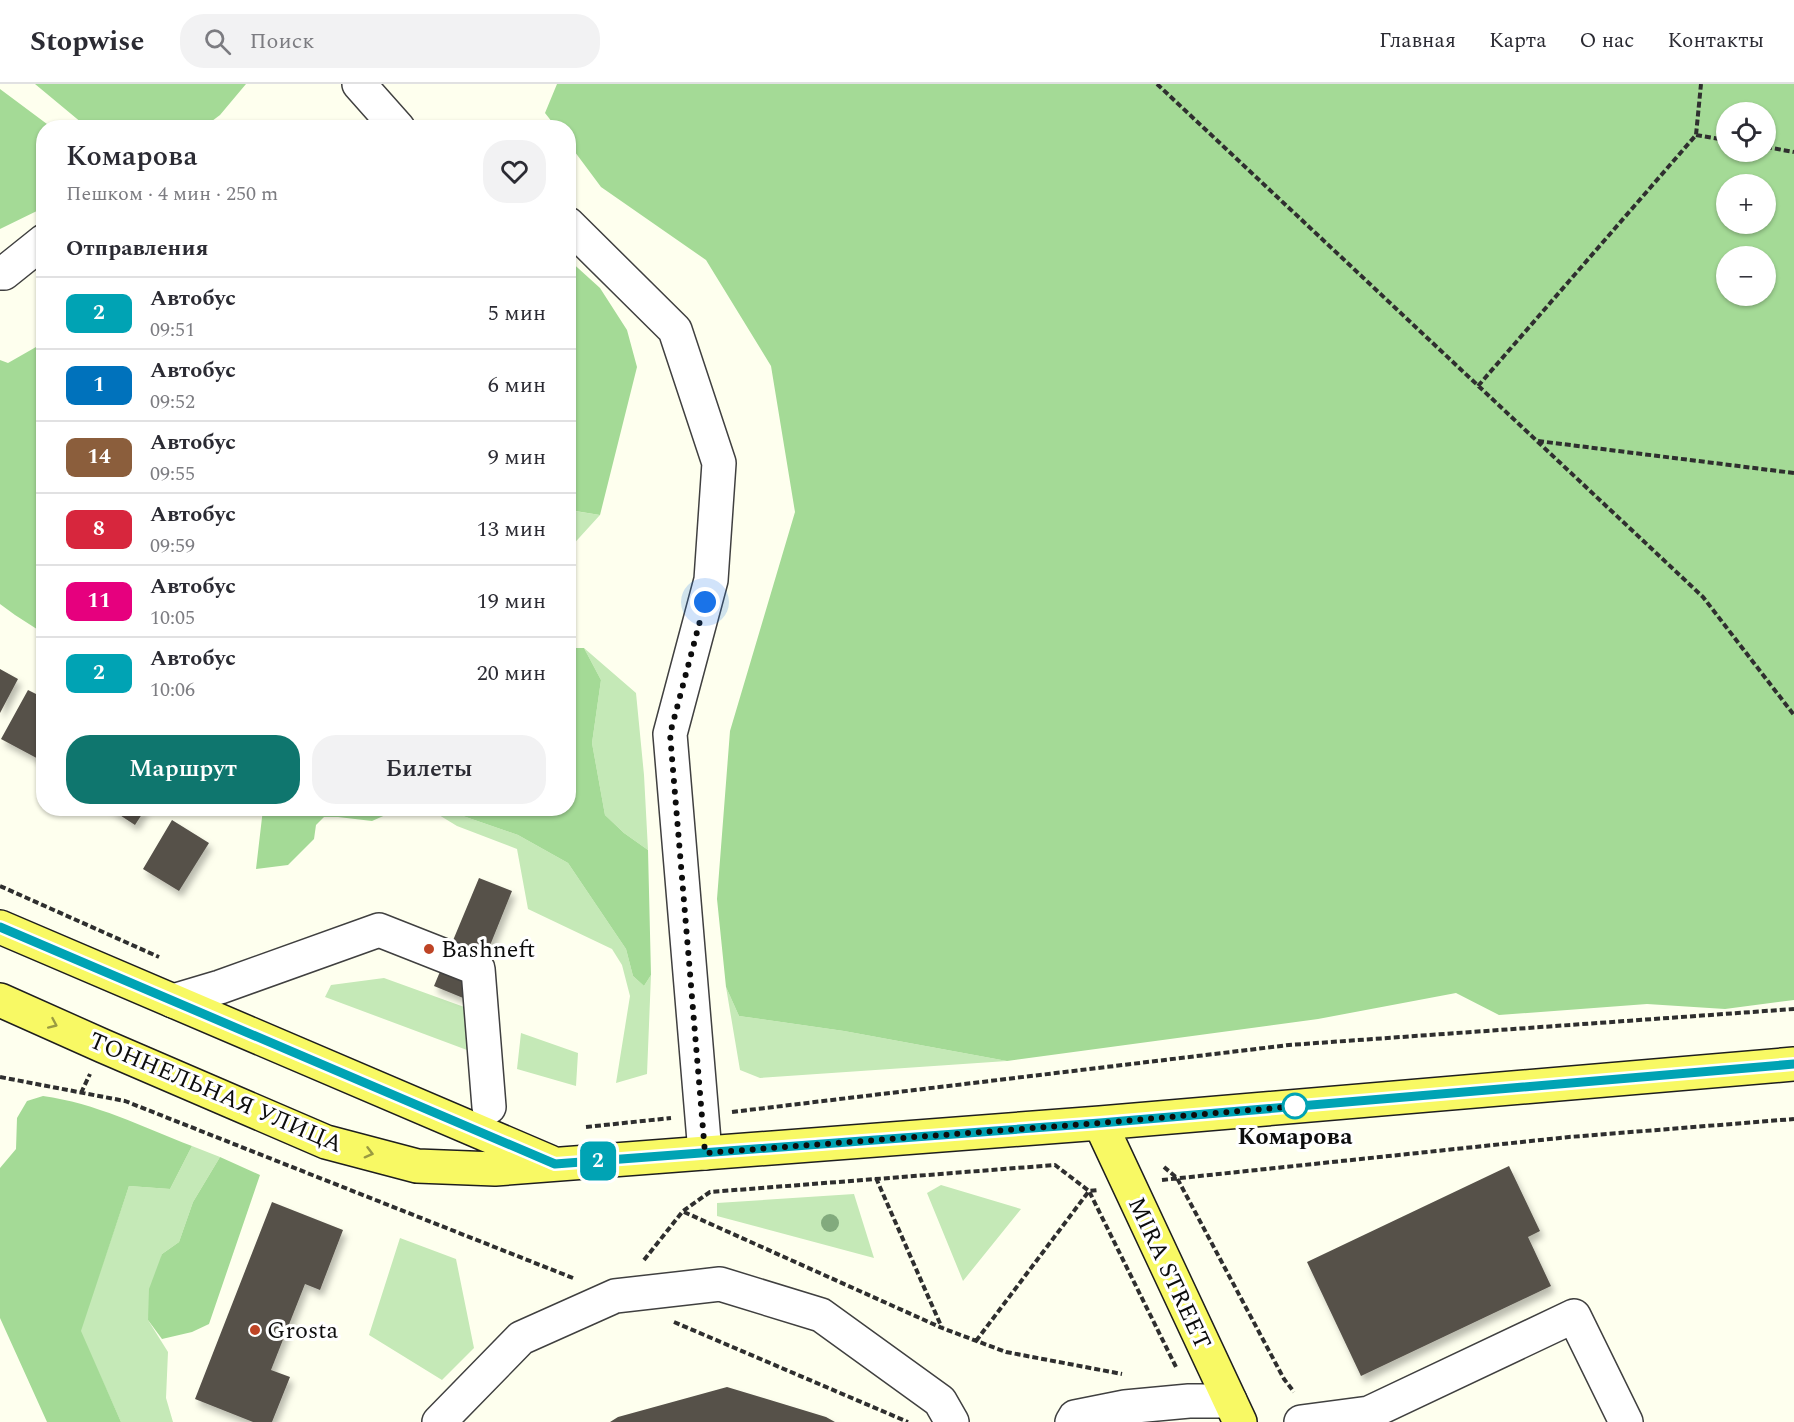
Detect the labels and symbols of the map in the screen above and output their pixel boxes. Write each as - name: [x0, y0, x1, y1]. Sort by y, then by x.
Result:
- your location: [690, 587, 720, 617]
- place label: Bashneft: [441, 932, 535, 968]
- marker: Bashneft: [422, 942, 436, 956]
- one-way arrow: [47, 1017, 58, 1029]
- street label: ТОННЕЛЬНАЯ УЛИЦА: [83, 1023, 348, 1163]
- marker: Комарова: [1282, 1093, 1308, 1119]
- place label: Комарова: [1237, 1119, 1353, 1155]
- line badge: 2: [578, 1142, 618, 1180]
- one-way arrow: [364, 1146, 374, 1159]
- street label: MIRA STREET: [1118, 1191, 1220, 1356]
- place label: Grosta: [267, 1313, 339, 1349]
- marker: Grosta: [248, 1323, 262, 1337]

